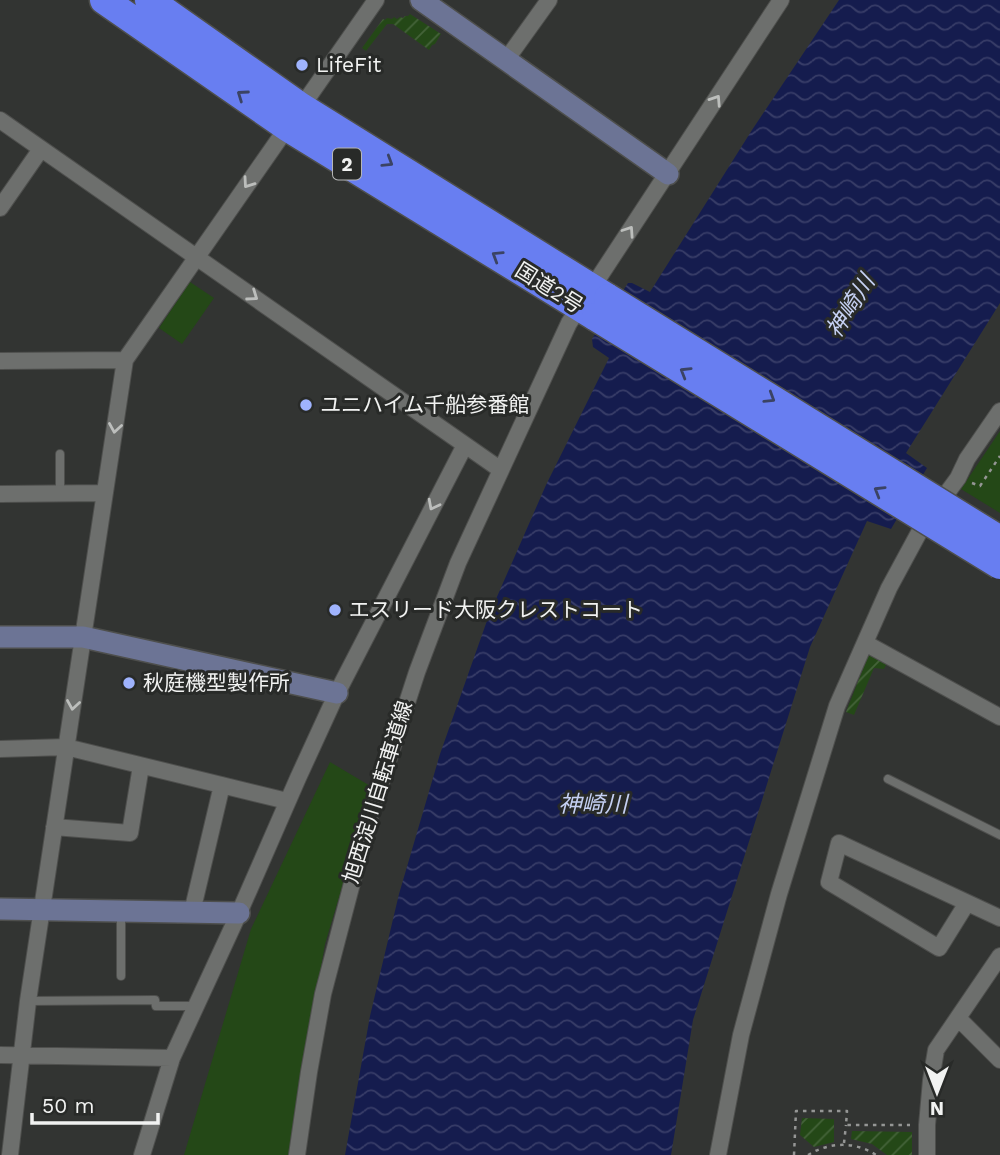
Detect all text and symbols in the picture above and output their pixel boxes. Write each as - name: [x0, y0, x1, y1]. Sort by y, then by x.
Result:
- place label: LifeFit: [316, 52, 381, 77]
- marker: LifeFit: [294, 57, 310, 73]
- one-way arrow: [237, 91, 250, 103]
- one-way arrow: [707, 95, 720, 108]
- road number: 2: [333, 148, 361, 180]
- one-way arrow: [381, 153, 394, 166]
- one-way arrow: [244, 175, 256, 188]
- one-way arrow: [621, 226, 633, 239]
- one-way arrow: [491, 251, 504, 264]
- street label: 国道2号: [511, 257, 588, 318]
- water label: 神崎川: [821, 267, 882, 343]
- one-way arrow: [245, 288, 258, 300]
- one-way arrow: [680, 367, 693, 380]
- one-way arrow: [763, 390, 776, 403]
- place label: ユニハイム千船参番館: [320, 392, 529, 417]
- marker: ユニハイム千船参番館: [298, 397, 314, 413]
- one-way arrow: [107, 422, 122, 434]
- one-way arrow: [874, 486, 887, 499]
- one-way arrow: [428, 498, 442, 510]
- place label: エスリード大阪クレストコート: [349, 597, 643, 622]
- marker: エスリード大阪クレストコート: [327, 602, 343, 618]
- place label: 秋庭機型製作所: [143, 670, 290, 695]
- marker: 秋庭機型製作所: [121, 675, 137, 691]
- street label: 旭西淀川自転車道線: [338, 698, 417, 886]
- one-way arrow: [66, 699, 81, 711]
- water label: 神崎川: [559, 791, 631, 818]
- north arrow: [902, 1057, 972, 1127]
- scale bar: [32, 1082, 158, 1126]
- text: 50 m: [42, 1093, 94, 1118]
- text: N: [930, 1097, 944, 1120]

